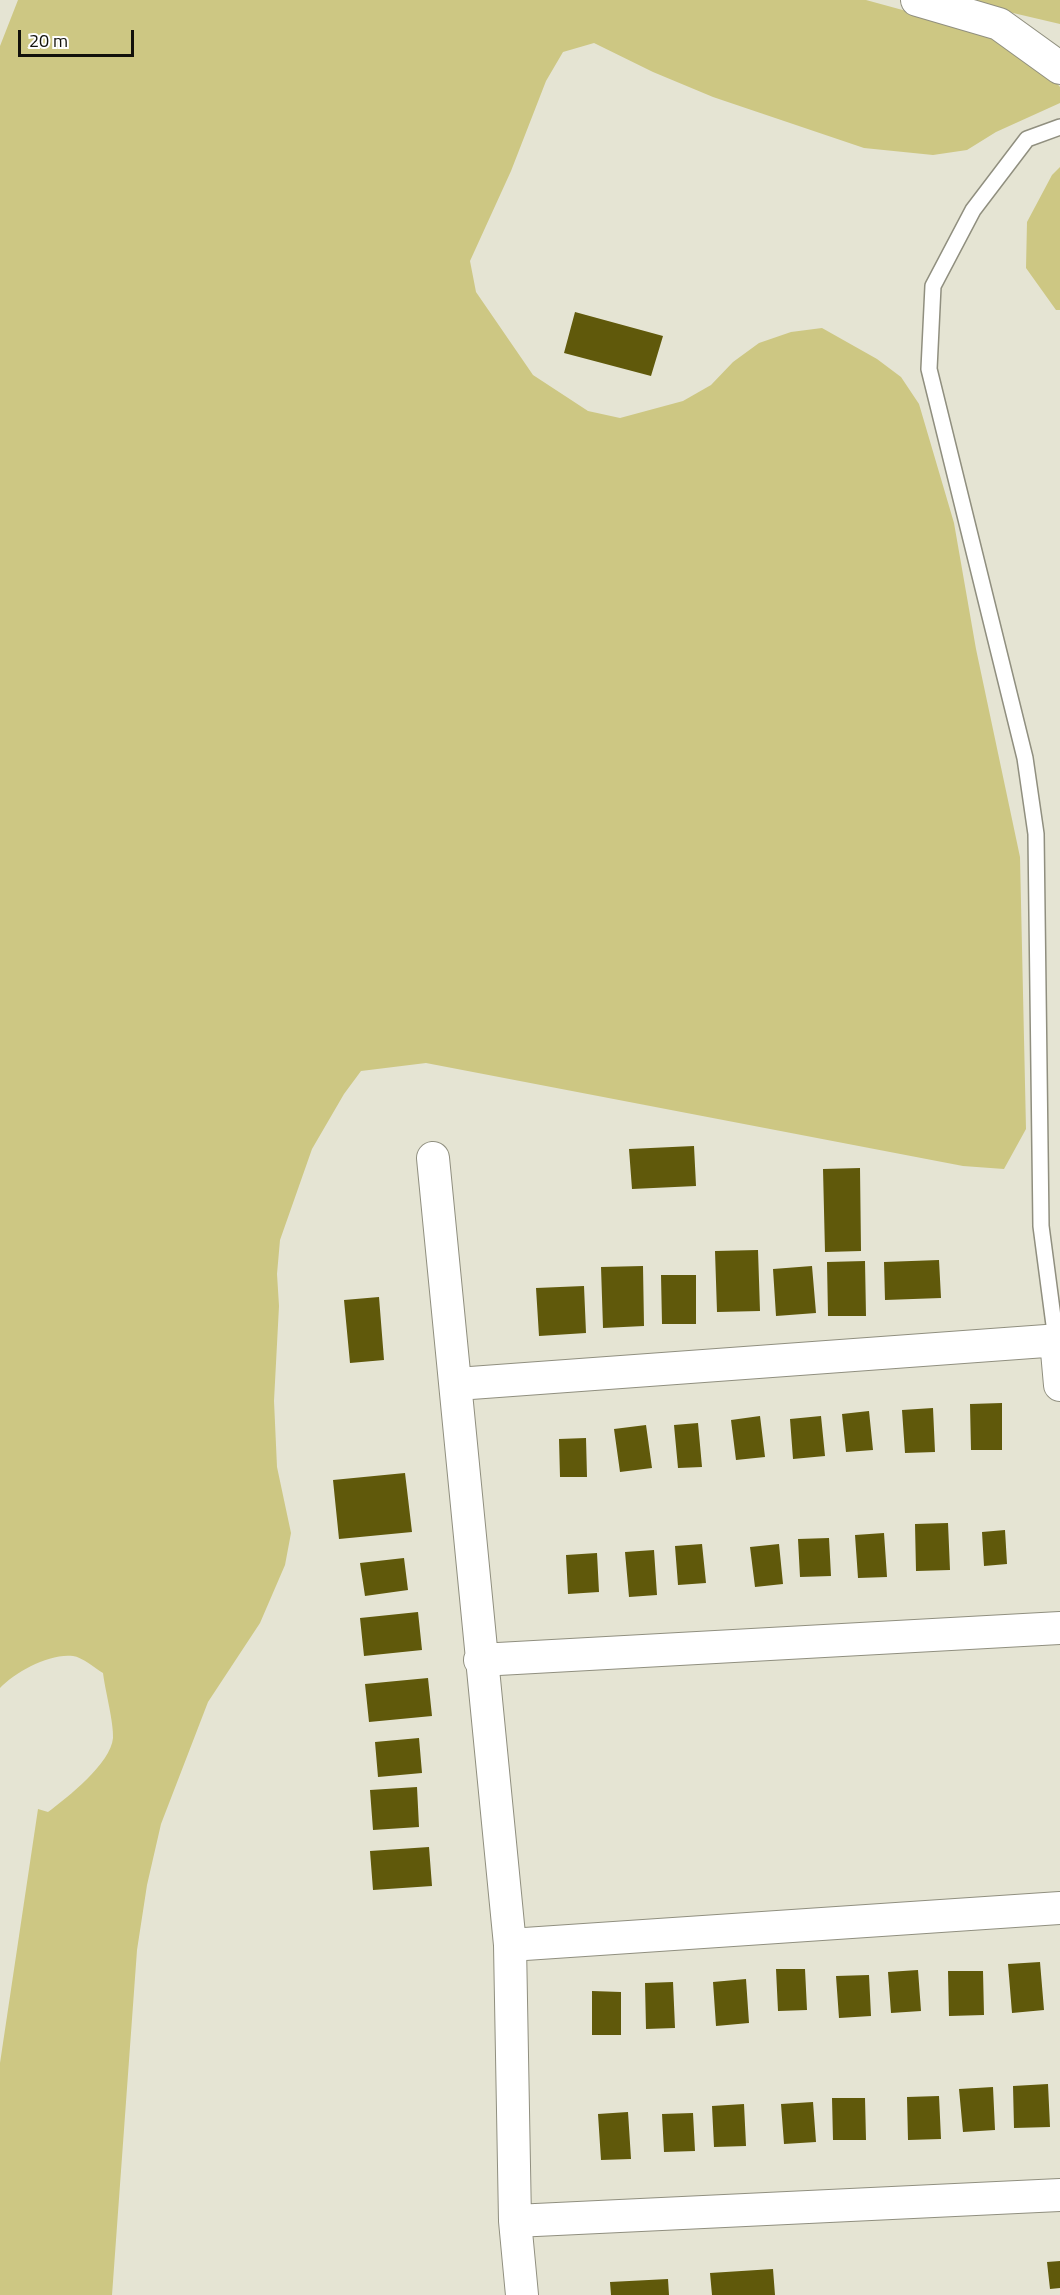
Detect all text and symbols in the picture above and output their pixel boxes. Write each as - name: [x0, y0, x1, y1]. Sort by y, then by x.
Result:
- scale bar: [21, 18, 136, 56]
- text: 20 m: [29, 27, 68, 54]

